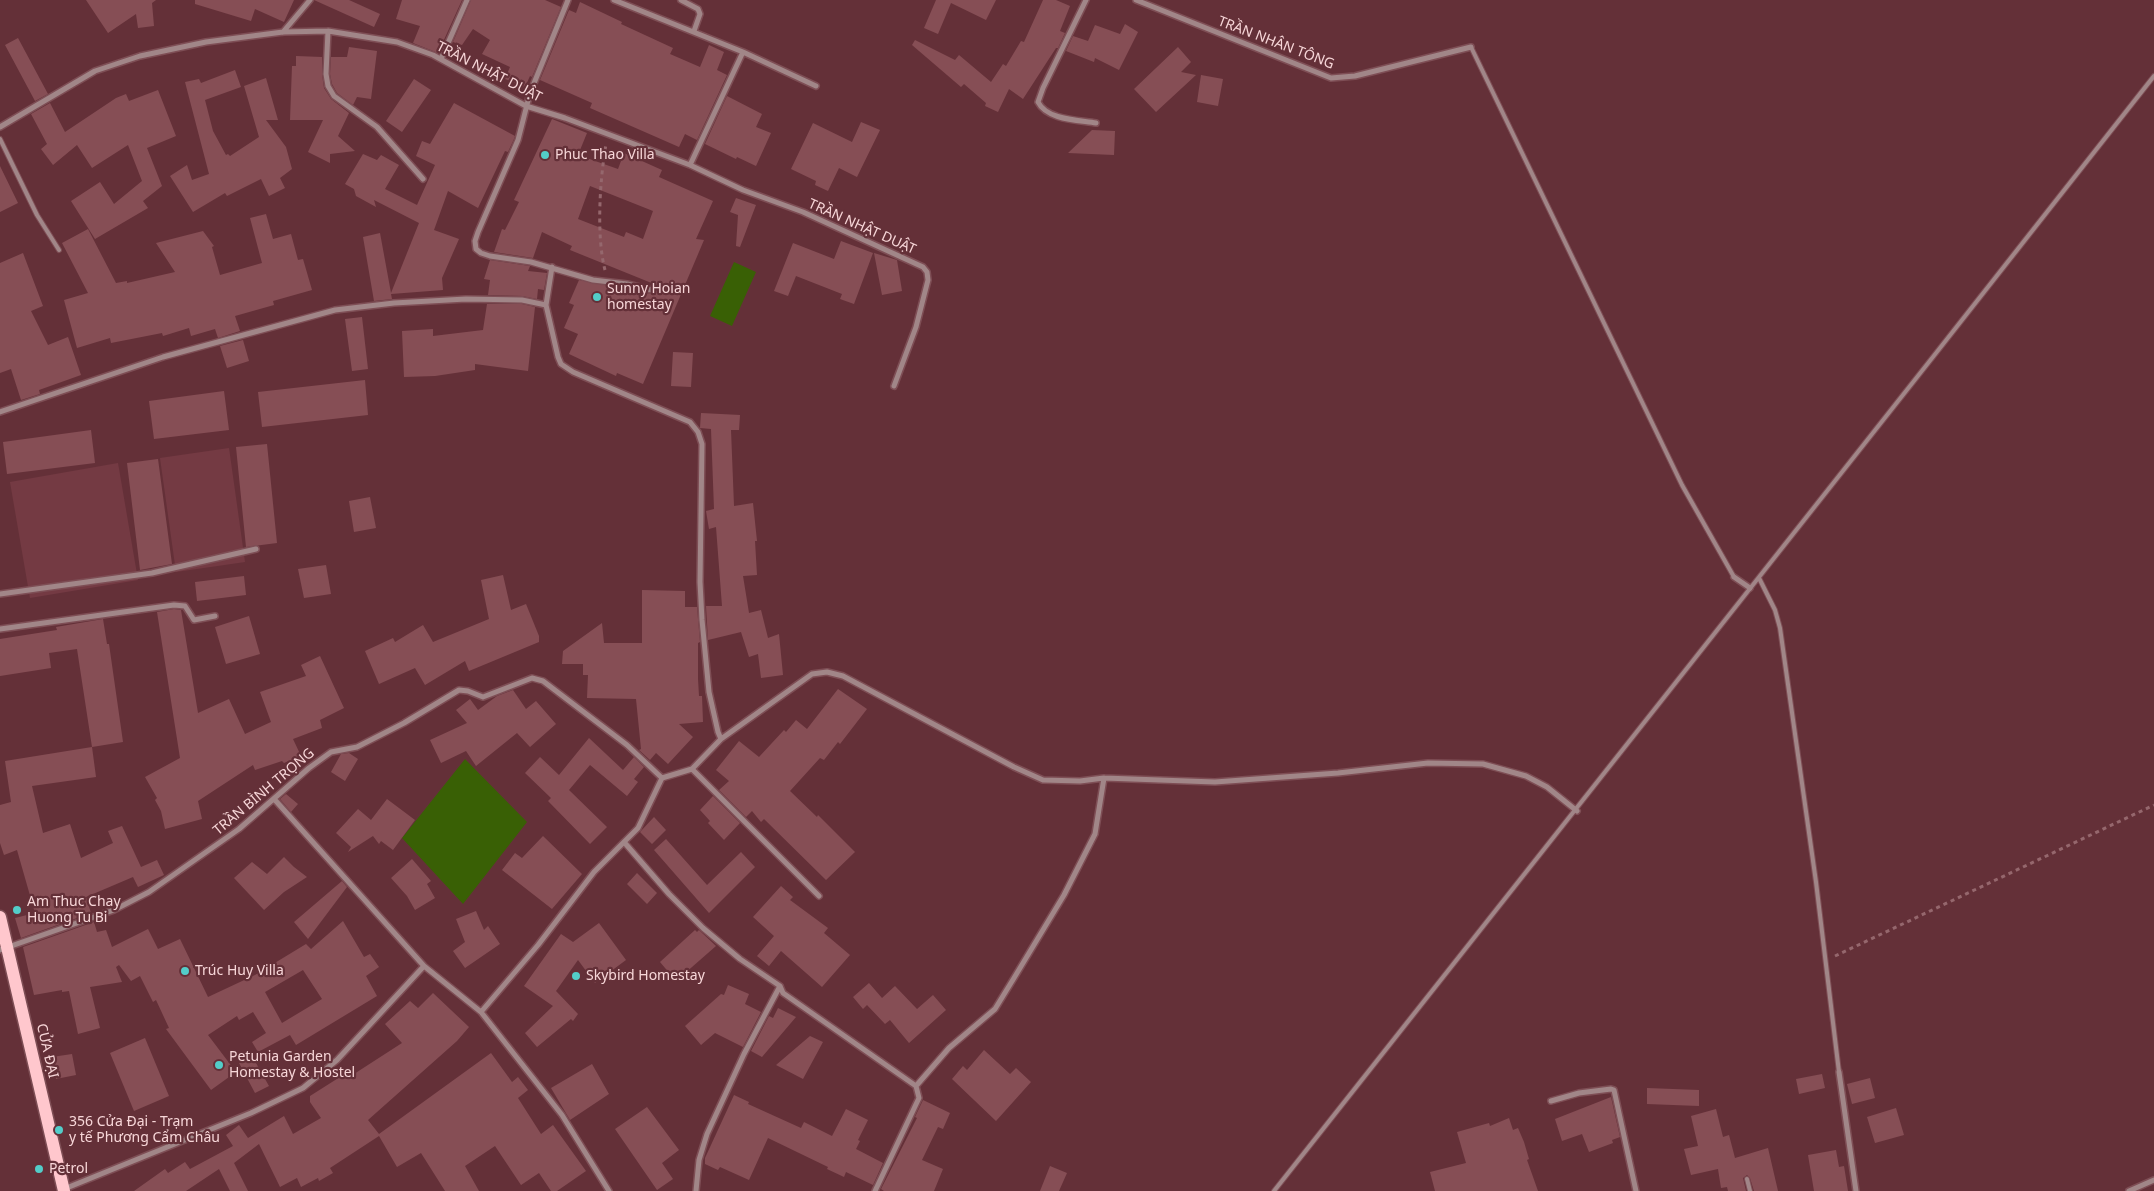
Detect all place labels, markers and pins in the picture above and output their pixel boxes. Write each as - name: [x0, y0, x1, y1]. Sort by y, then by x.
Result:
- place label: Phuc Thao Villa: [555, 147, 655, 163]
- marker: Phuc Thao Villa: [539, 149, 551, 161]
- place label: Sunny Hoian homestay: [607, 281, 690, 314]
- marker: Sunny Hoian homestay: [591, 291, 603, 303]
- place label: Am Thuc Chay Huong Tu Bi: [27, 894, 121, 926]
- marker: Am Thuc Chay Huong Tu Bi: [11, 904, 23, 916]
- place label: Trúc Huy Villa: [195, 963, 284, 979]
- marker: Trúc Huy Villa: [179, 965, 191, 977]
- place label: Skybird Homestay: [586, 968, 705, 984]
- marker: Skybird Homestay: [570, 970, 582, 982]
- place label: Petunia Garden Homestay & Hostel: [229, 1049, 355, 1082]
- marker: Petunia Garden Homestay & Hostel: [213, 1059, 225, 1071]
- place label: 356 Cửa Đại - Trạm y tế Phương Cẩm Châu: [69, 1114, 220, 1146]
- marker: 356 Cửa Đại - Trạm y tế Phương Cẩm Châu: [53, 1124, 65, 1136]
- place label: Petrol: [49, 1161, 88, 1177]
- marker: Petrol: [33, 1163, 45, 1175]

